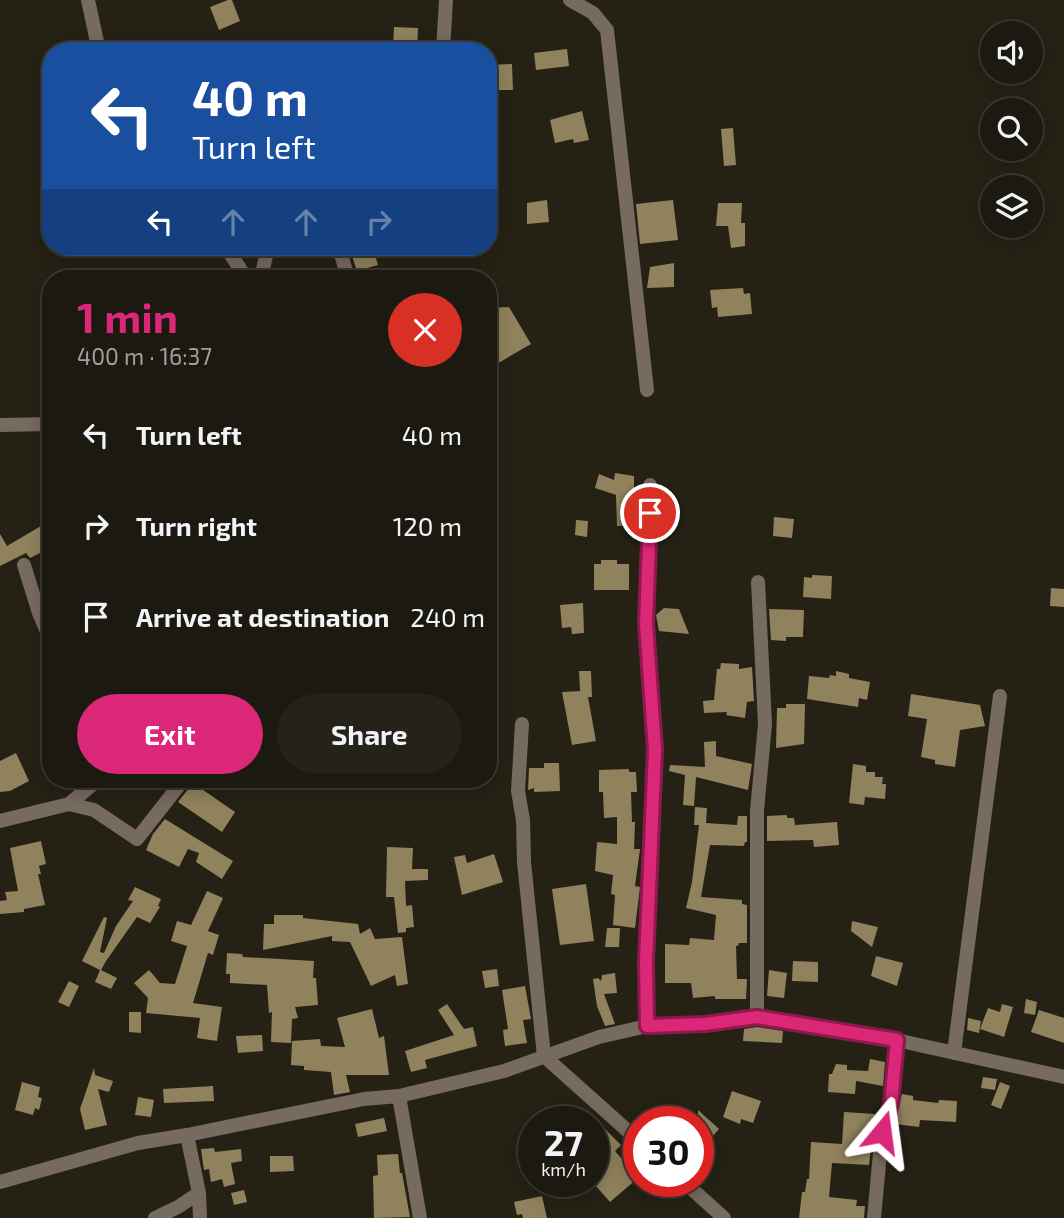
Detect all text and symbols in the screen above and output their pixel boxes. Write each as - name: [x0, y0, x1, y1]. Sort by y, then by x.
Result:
- map controls: [980, 21, 1043, 238]
- button: sound: [980, 21, 1043, 84]
- text: 40 m: [192, 67, 308, 126]
- icon: left: [77, 70, 168, 161]
- button: search: [980, 98, 1043, 161]
- text: Turn left: [192, 127, 316, 165]
- button: layers: [980, 175, 1043, 238]
- icon: left: [141, 203, 179, 241]
- icon: ahead: [214, 203, 252, 241]
- icon: ahead: [287, 203, 325, 241]
- icon: right: [360, 203, 398, 241]
- text: 1 min: [77, 291, 178, 341]
- button: close: [388, 293, 462, 367]
- text: 400 m · 16:37: [77, 342, 212, 370]
- icon: left: [77, 416, 115, 454]
- text: Turn left: [136, 419, 242, 450]
- text: 40 m: [402, 419, 462, 450]
- pin: [620, 483, 680, 543]
- icon: arrive: [631, 494, 669, 532]
- icon: right: [77, 507, 115, 545]
- text: Turn right: [136, 510, 257, 541]
- text: 120 m: [393, 510, 462, 541]
- icon: arrive: [77, 598, 115, 636]
- text: Arrive at destination: [136, 601, 389, 632]
- text: 240 m: [410, 601, 485, 632]
- button: Exit: [77, 694, 263, 774]
- button: Share: [277, 694, 462, 774]
- position arrow: [845, 1095, 919, 1169]
- speed limit sign: 30: [623, 1106, 714, 1197]
- text: 27: [544, 1121, 583, 1163]
- text: km/h: [541, 1158, 586, 1180]

